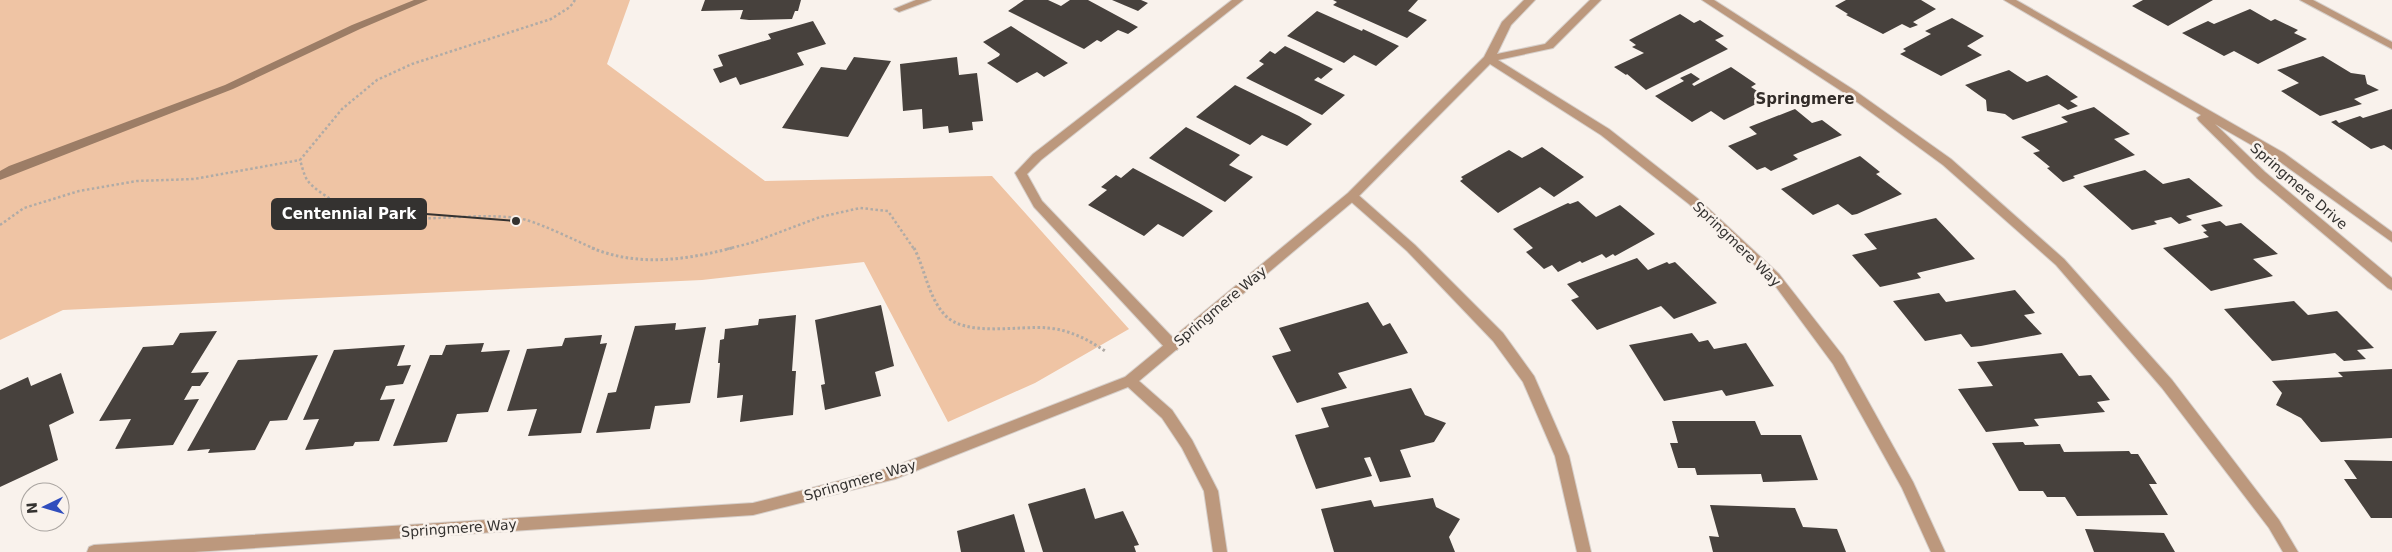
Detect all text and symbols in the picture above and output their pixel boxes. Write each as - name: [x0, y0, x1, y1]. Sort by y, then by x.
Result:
- district label: Springmere: [1756, 90, 1854, 108]
- street label: Springmere Drive: [2247, 140, 2351, 232]
- street label: Springmere Way: [1690, 198, 1784, 290]
- callout: Centennial Park: [272, 199, 426, 229]
- text: Centennial Park: [282, 205, 417, 223]
- street label: Springmere Way: [1171, 263, 1269, 349]
- street label: Springmere Way: [802, 456, 918, 504]
- north arrow: [20, 482, 70, 532]
- text: N: [24, 502, 41, 515]
- street label: Springmere Way: [401, 516, 517, 540]

